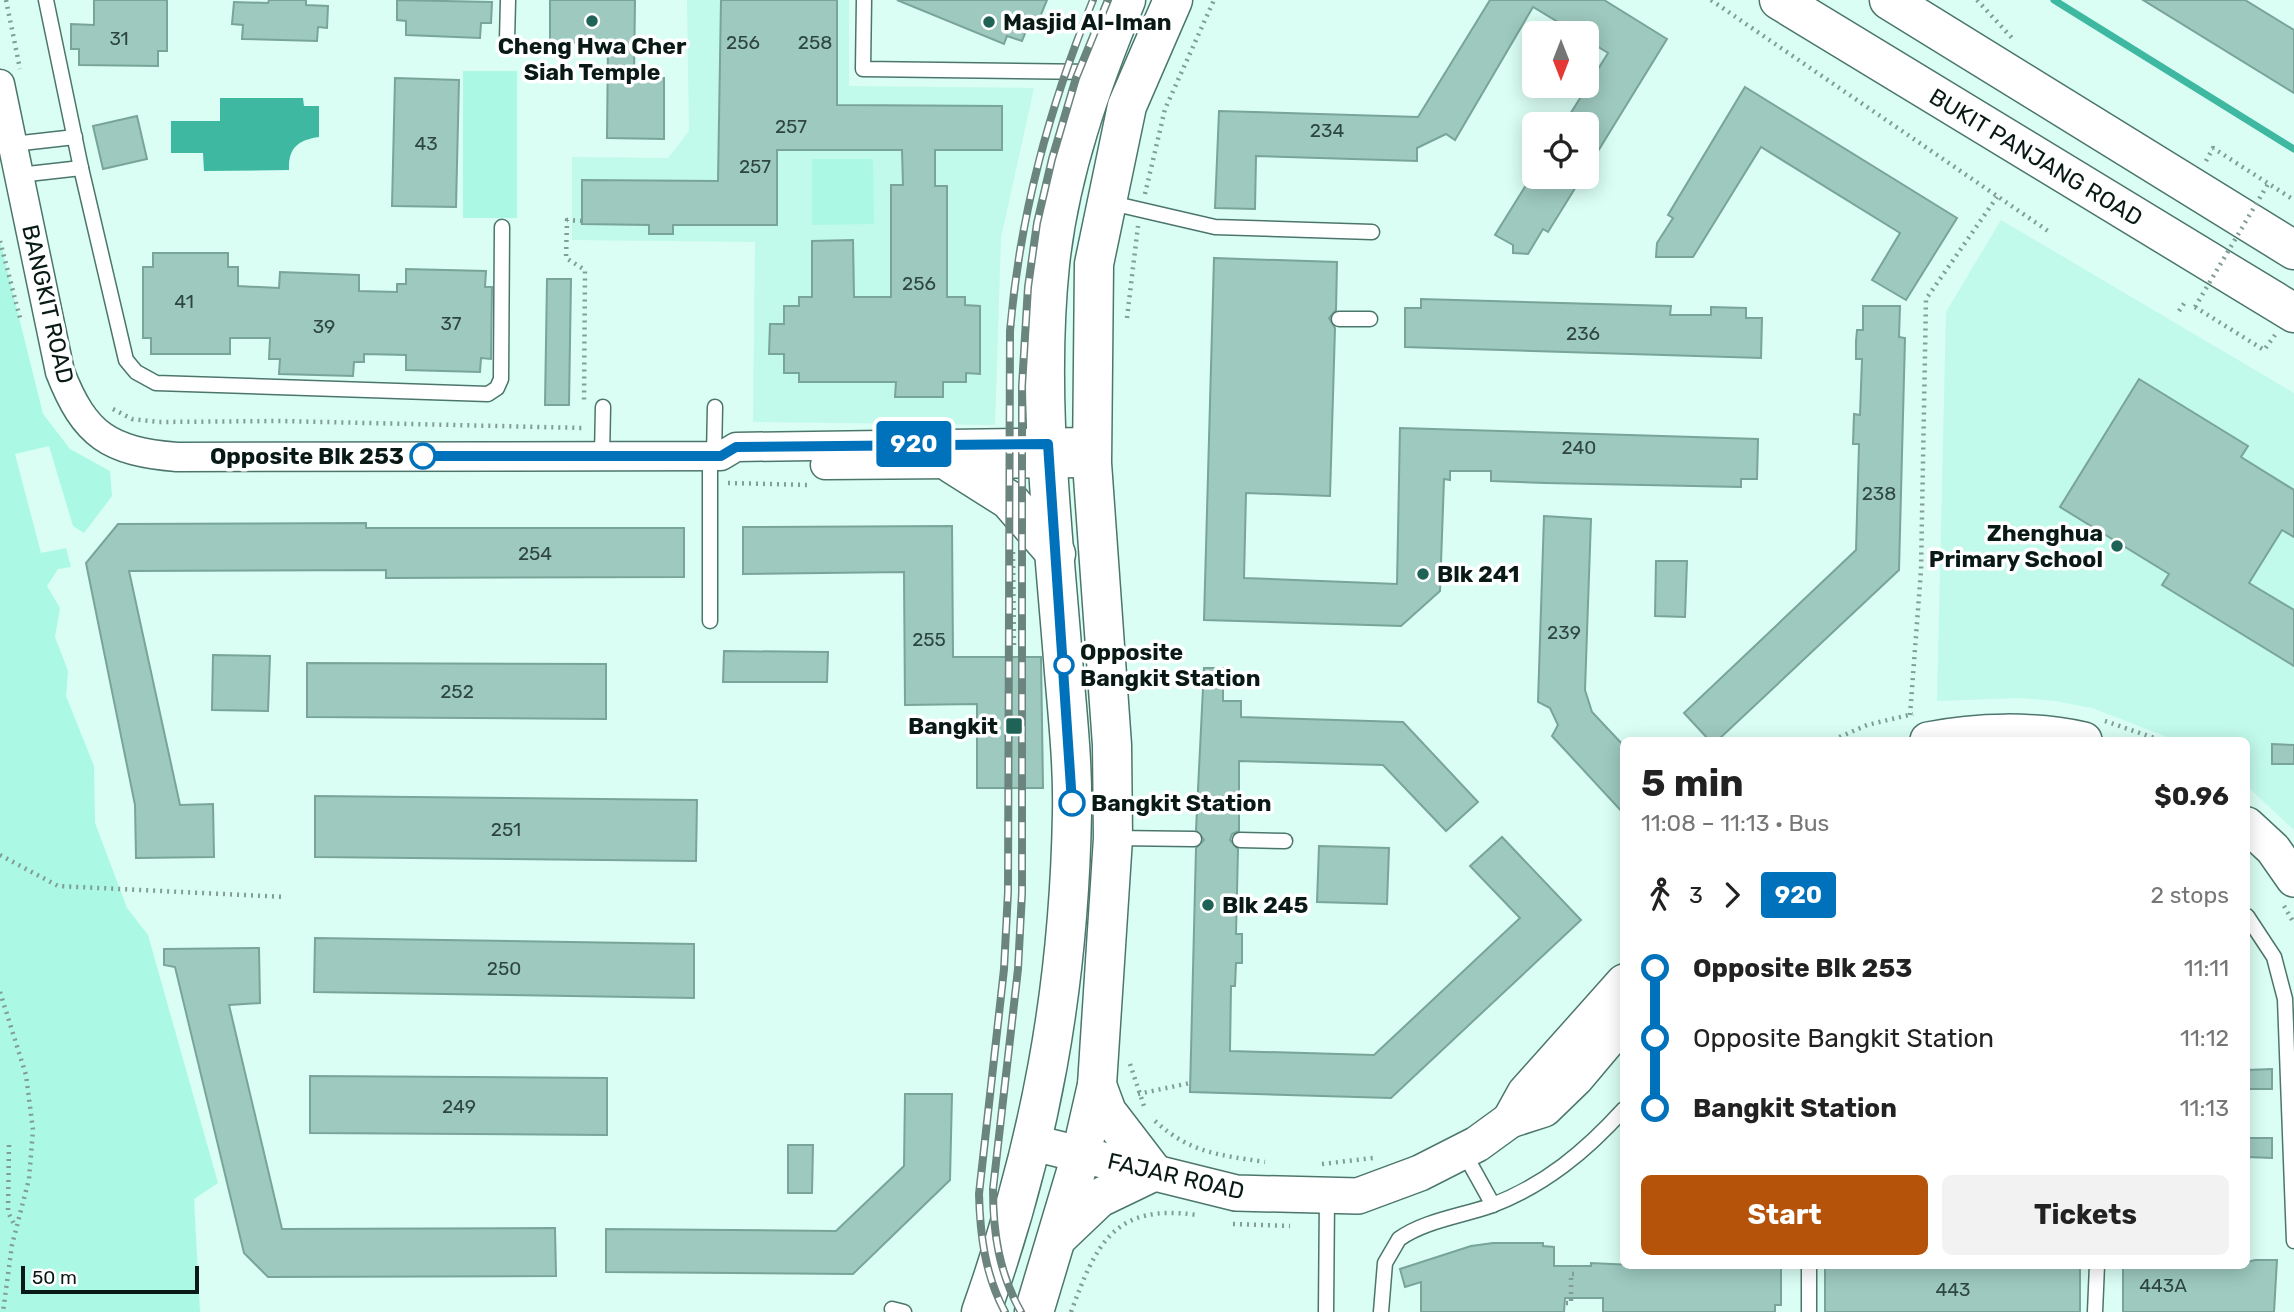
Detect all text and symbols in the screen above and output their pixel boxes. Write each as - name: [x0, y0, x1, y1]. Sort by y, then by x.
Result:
- place label: Masjid Al-Iman: [1003, 8, 1172, 36]
- marker: Cheng Hwa Cher Siah Temple: [584, 13, 600, 29]
- marker: Masjid Al-Iman: [981, 14, 997, 30]
- north arrow: [1522, 21, 1600, 98]
- map controls: [1522, 21, 1599, 189]
- house number: 31: [109, 27, 129, 50]
- house number: 256: [726, 31, 760, 54]
- house number: 258: [798, 31, 832, 54]
- place label: Cheng Hwa Cher Siah Temple: [498, 32, 687, 86]
- street label: BUKIT PANJANG ROAD: [1924, 82, 2148, 232]
- button: locate: [1522, 112, 1599, 189]
- house number: 257: [775, 115, 807, 138]
- house number: 234: [1310, 119, 1344, 142]
- house number: 43: [414, 132, 438, 155]
- house number: 257: [739, 155, 771, 178]
- street label: BANGKIT ROAD: [16, 222, 80, 386]
- house number: 256: [902, 272, 936, 295]
- house number: 41: [174, 290, 194, 313]
- house number: 37: [440, 312, 462, 335]
- house number: 39: [313, 315, 335, 338]
- house number: 236: [1566, 322, 1600, 345]
- line badge: 920: [874, 421, 954, 467]
- text: 920: [890, 430, 938, 458]
- house number: 240: [1562, 436, 1596, 459]
- place label: Opposite Blk 253: [210, 442, 404, 470]
- marker: Opposite Blk 253: [410, 443, 436, 469]
- house number: 238: [1862, 482, 1896, 505]
- place label: Zhenghua Primary School: [1929, 519, 2103, 573]
- marker: Zhenghua Primary School: [2109, 538, 2125, 554]
- house number: 254: [518, 542, 552, 565]
- place label: Blk 241: [1437, 560, 1519, 588]
- marker: Blk 241: [1415, 566, 1431, 582]
- house number: 239: [1547, 621, 1581, 644]
- house number: 255: [912, 628, 946, 651]
- place label: Opposite Bangkit Station: [1080, 638, 1260, 692]
- marker: Opposite Bangkit Station: [1054, 655, 1074, 675]
- house number: 252: [440, 680, 474, 703]
- place label: Bangkit: [908, 712, 998, 740]
- marker: Bangkit: [1004, 716, 1024, 736]
- text: 5 min: [1641, 760, 1744, 806]
- text: $0.96: [2154, 781, 2229, 812]
- place label: Bangkit Station: [1091, 789, 1271, 817]
- marker: Bangkit Station: [1059, 790, 1085, 816]
- text: 11:08 – 11:13 · Bus: [1641, 809, 1829, 837]
- house number: 251: [491, 818, 521, 841]
- icon: walk: [1641, 876, 1679, 914]
- icon: forward: [1713, 876, 1751, 914]
- text: 3: [1689, 881, 1703, 909]
- text: 920: [1775, 881, 1822, 909]
- text: 2 stops: [2151, 881, 2229, 909]
- place label: Blk 245: [1222, 891, 1309, 919]
- marker: Blk 245: [1200, 897, 1216, 913]
- text: Opposite Blk 253: [1693, 953, 1912, 984]
- text: 11:11: [2184, 954, 2229, 982]
- house number: 250: [487, 957, 521, 980]
- text: Opposite Bangkit Station: [1693, 1023, 1994, 1054]
- text: 11:12: [2180, 1024, 2229, 1052]
- text: Bangkit Station: [1693, 1093, 1897, 1124]
- text: 11:13: [2180, 1094, 2229, 1122]
- house number: 249: [442, 1095, 476, 1118]
- street label: FAJAR ROAD: [1105, 1147, 1247, 1205]
- button: Start: [1641, 1175, 1928, 1255]
- button: Tickets: [1942, 1175, 2229, 1255]
- scale bar: [21, 1263, 200, 1295]
- text: 50 m: [32, 1266, 77, 1289]
- house number: 443A: [2139, 1274, 2187, 1297]
- house number: 443: [1935, 1278, 1971, 1301]

